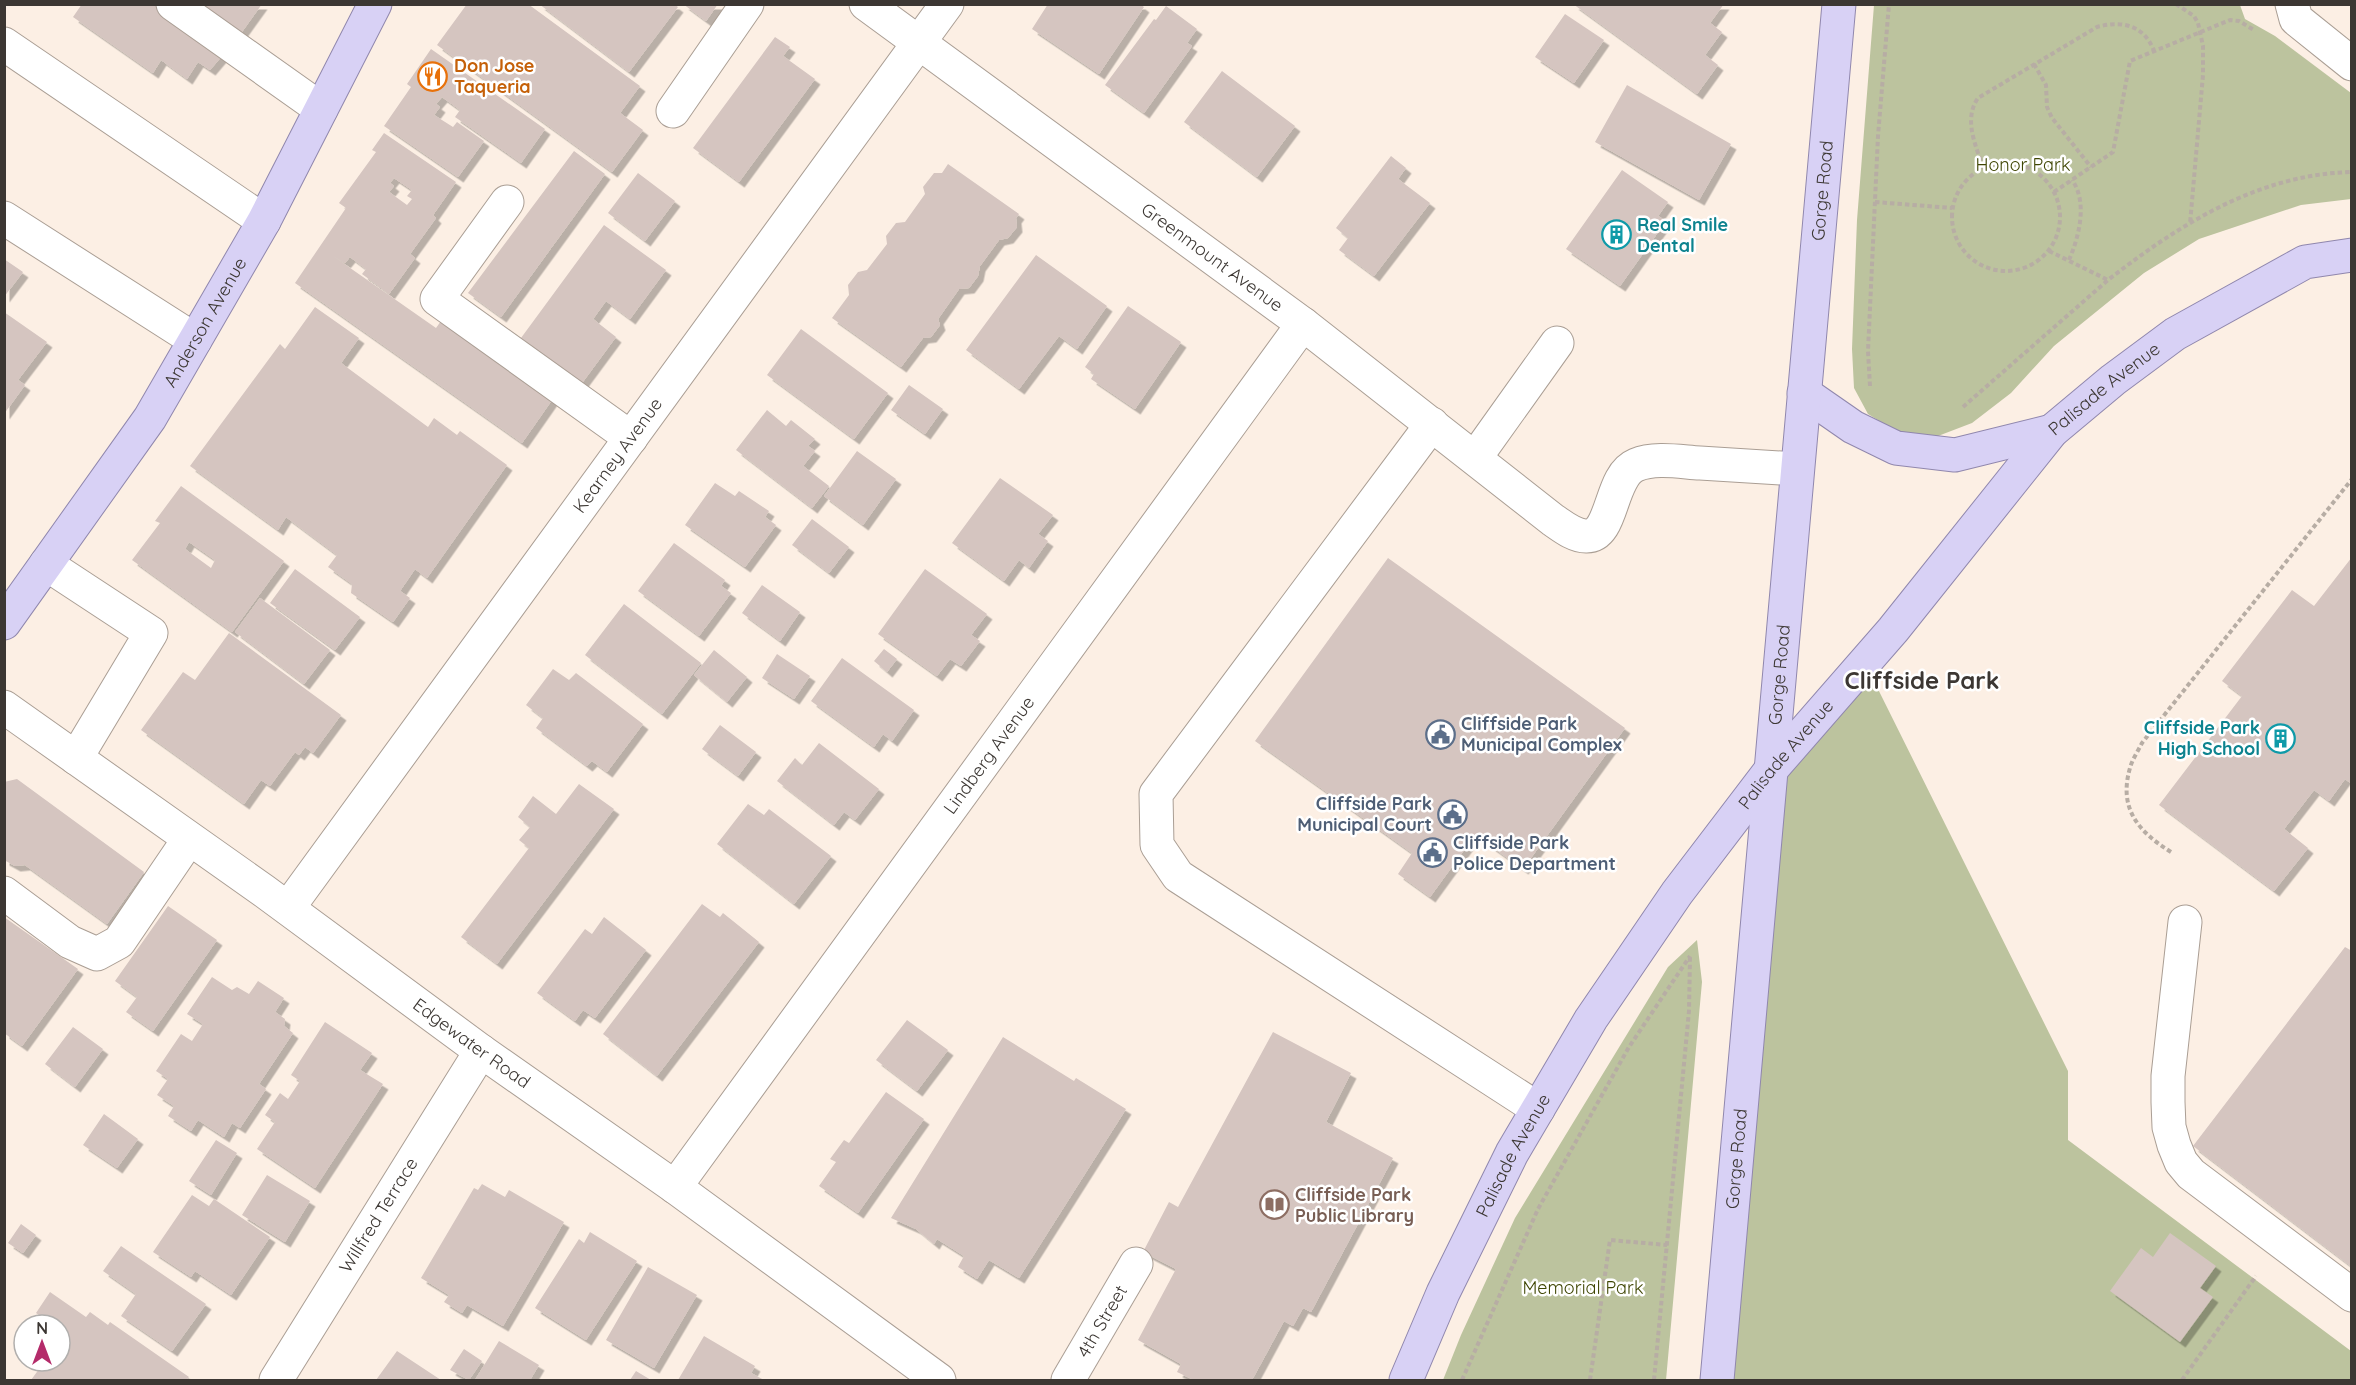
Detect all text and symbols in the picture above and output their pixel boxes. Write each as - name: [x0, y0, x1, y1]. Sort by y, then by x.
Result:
- place label: Don Jose Taqueria: [454, 54, 534, 98]
- restaurant icon: Don Jose Taqueria: [417, 60, 449, 92]
- street label: Gorge Road: [1806, 139, 1838, 242]
- park label: Honor Park: [1975, 153, 2071, 176]
- street label: Greenmount Avenue: [1137, 197, 1288, 317]
- place label: Real Smile Dental: [1637, 213, 1728, 257]
- building icon: Real Smile Dental: [1600, 219, 1632, 251]
- street label: Anderson Avenue: [158, 253, 251, 391]
- street label: Palisade Avenue: [2043, 337, 2164, 440]
- street label: Kearney Avenue: [568, 393, 667, 517]
- street label: Gorge Road: [1763, 624, 1795, 726]
- district label: Cliffside Park: [1845, 665, 1999, 695]
- street label: Lindberg Avenue: [938, 691, 1039, 818]
- street label: Palisade Avenue: [1733, 694, 1838, 814]
- place label: Cliffside Park Municipal Complex: [1461, 712, 1622, 756]
- place label: Cliffside Park High School: [2144, 716, 2260, 760]
- public building icon: Cliffside Park Municipal Complex: [1424, 718, 1456, 750]
- building icon: Cliffside Park High School: [2265, 722, 2297, 754]
- place label: Cliffside Park Municipal Court: [1297, 792, 1432, 836]
- public building icon: Cliffside Park Municipal Court: [1437, 798, 1469, 830]
- place label: Cliffside Park Police Department: [1453, 831, 1616, 875]
- public building icon: Cliffside Park Police Department: [1416, 837, 1448, 869]
- street label: Edgewater Road: [409, 993, 535, 1093]
- street label: Palisade Avenue: [1470, 1089, 1555, 1221]
- street label: Gorge Road: [1720, 1108, 1752, 1210]
- street label: Willfred Terrace: [334, 1153, 423, 1277]
- place label: Cliffside Park Public Library: [1295, 1183, 1414, 1227]
- library icon: Cliffside Park Public Library: [1258, 1189, 1290, 1221]
- park label: Memorial Park: [1522, 1276, 1644, 1299]
- street label: 4th Street: [1072, 1281, 1132, 1361]
- north arrow: [12, 1313, 72, 1373]
- text: N: [36, 1318, 48, 1338]

